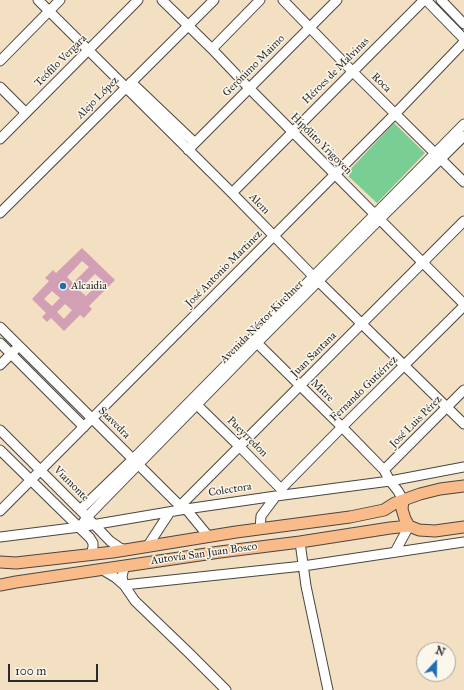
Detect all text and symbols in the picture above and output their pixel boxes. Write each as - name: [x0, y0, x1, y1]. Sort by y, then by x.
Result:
- street label: Teófilo Vergara: [32, 32, 90, 90]
- street label: Gerónimo Maimo: [220, 32, 288, 100]
- street label: Héroes de Malvinas: [300, 35, 372, 107]
- street label: Roca: [368, 70, 394, 96]
- street label: Alejo López: [74, 74, 122, 122]
- street label: Hipólito Yrigoyen: [288, 111, 354, 177]
- street label: Alem: [246, 191, 272, 217]
- street label: José Antonio Martinez: [183, 228, 265, 310]
- street label: Avenida Néstor Kirchner: [218, 278, 306, 366]
- place label: Alcaidia: [71, 279, 107, 293]
- marker: Alcaidia: [58, 281, 68, 291]
- street label: Juan Santana: [288, 329, 340, 381]
- street label: Fernando Gutiérrez: [327, 353, 401, 425]
- street label: Mitre: [308, 377, 336, 405]
- street label: José Luis Pérez: [387, 393, 445, 451]
- street label: Saavedra: [95, 404, 133, 442]
- street label: Pueyrredon: [224, 414, 270, 460]
- street label: Viamonte: [51, 464, 91, 504]
- street label: Colectora: [207, 480, 253, 500]
- street label: Autovía San Juan Bosco: [150, 540, 258, 568]
- north arrow: [416, 642, 456, 682]
- text: N: [434, 644, 447, 659]
- scale bar: [10, 656, 100, 682]
- text: 100 m: [15, 664, 46, 678]

